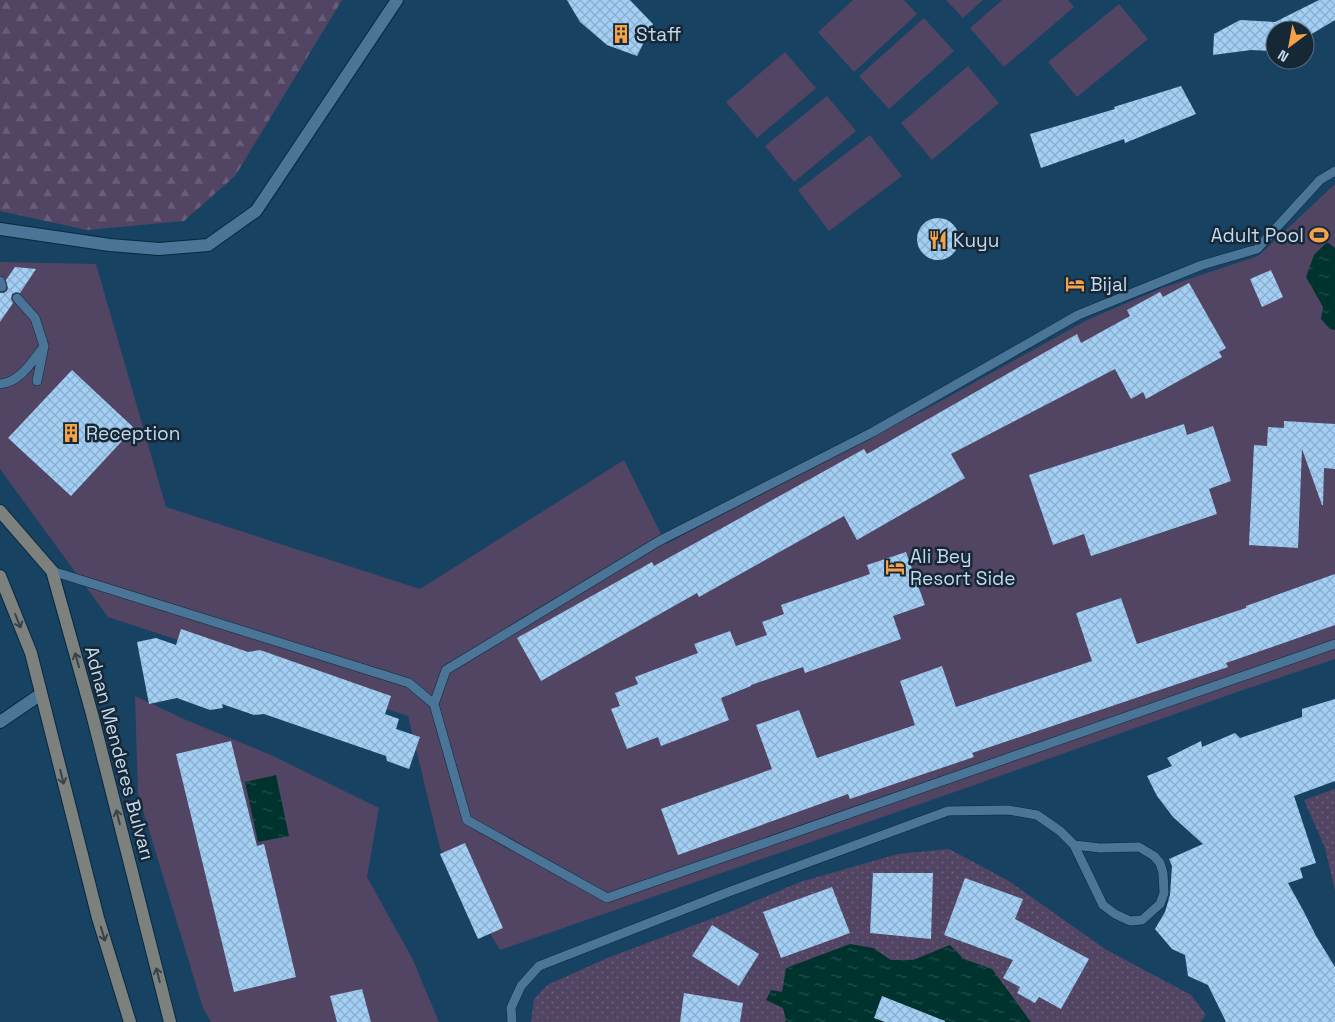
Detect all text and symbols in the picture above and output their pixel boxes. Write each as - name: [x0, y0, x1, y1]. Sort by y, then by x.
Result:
- north arrow: [1265, 20, 1315, 70]
- place label: Staff: [636, 22, 681, 47]
- building icon: Staff: [610, 23, 632, 45]
- text: N: [1274, 46, 1292, 66]
- place label: Adult Pool: [1211, 223, 1304, 248]
- sports icon: Adult Pool: [1308, 224, 1330, 246]
- place label: Kuyu: [953, 228, 999, 253]
- restaurant icon: Kuyu: [927, 229, 949, 251]
- place label: Bijal: [1090, 272, 1128, 297]
- hotel icon: Bijal: [1064, 273, 1086, 295]
- place label: Reception: [86, 421, 181, 446]
- building icon: Reception: [60, 422, 82, 444]
- place label: Ali Bey Resort Side: [910, 544, 1016, 591]
- hotel icon: Ali Bey Resort Side: [884, 556, 906, 578]
- one-way arrow: [14, 613, 23, 628]
- street label: Adnan Menderes Bulvarı: [79, 643, 160, 863]
- one-way arrow: [71, 652, 81, 668]
- one-way arrow: [58, 769, 67, 785]
- one-way arrow: [113, 810, 122, 826]
- one-way arrow: [99, 926, 109, 942]
- one-way arrow: [153, 967, 162, 983]

